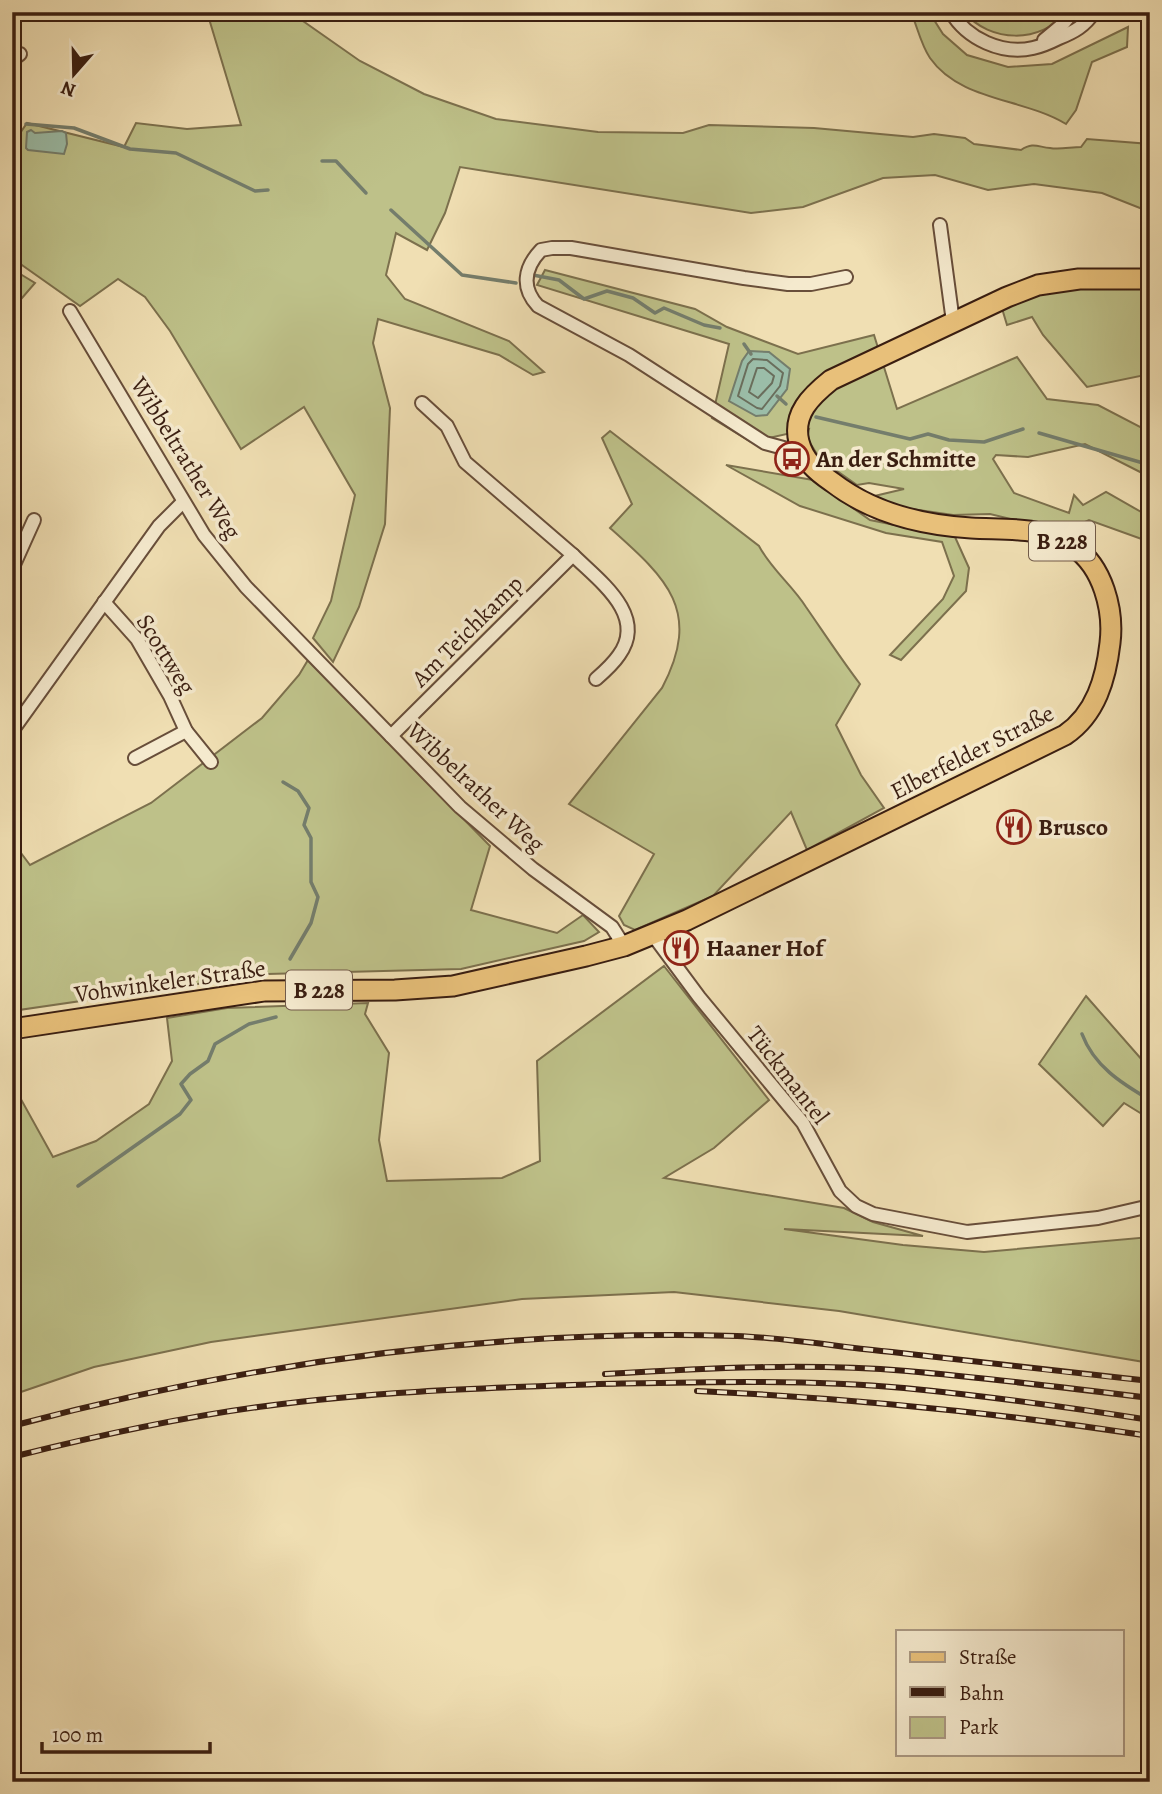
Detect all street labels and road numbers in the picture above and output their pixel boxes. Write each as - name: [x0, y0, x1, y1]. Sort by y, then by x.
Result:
- street label: Wibbeltrather Weg: [123, 370, 249, 545]
- road number: B 228: [1029, 522, 1095, 561]
- street label: Am Teichkamp: [403, 568, 530, 695]
- street label: Scottweg: [129, 608, 203, 700]
- street label: Elberfelder Straße: [885, 697, 1059, 807]
- street label: Wibbelrather Weg: [399, 714, 552, 859]
- street label: Vohwinkeler Straße: [71, 952, 268, 1010]
- road number: B 228: [286, 970, 352, 1009]
- street label: Tückmantel: [740, 1019, 836, 1131]

